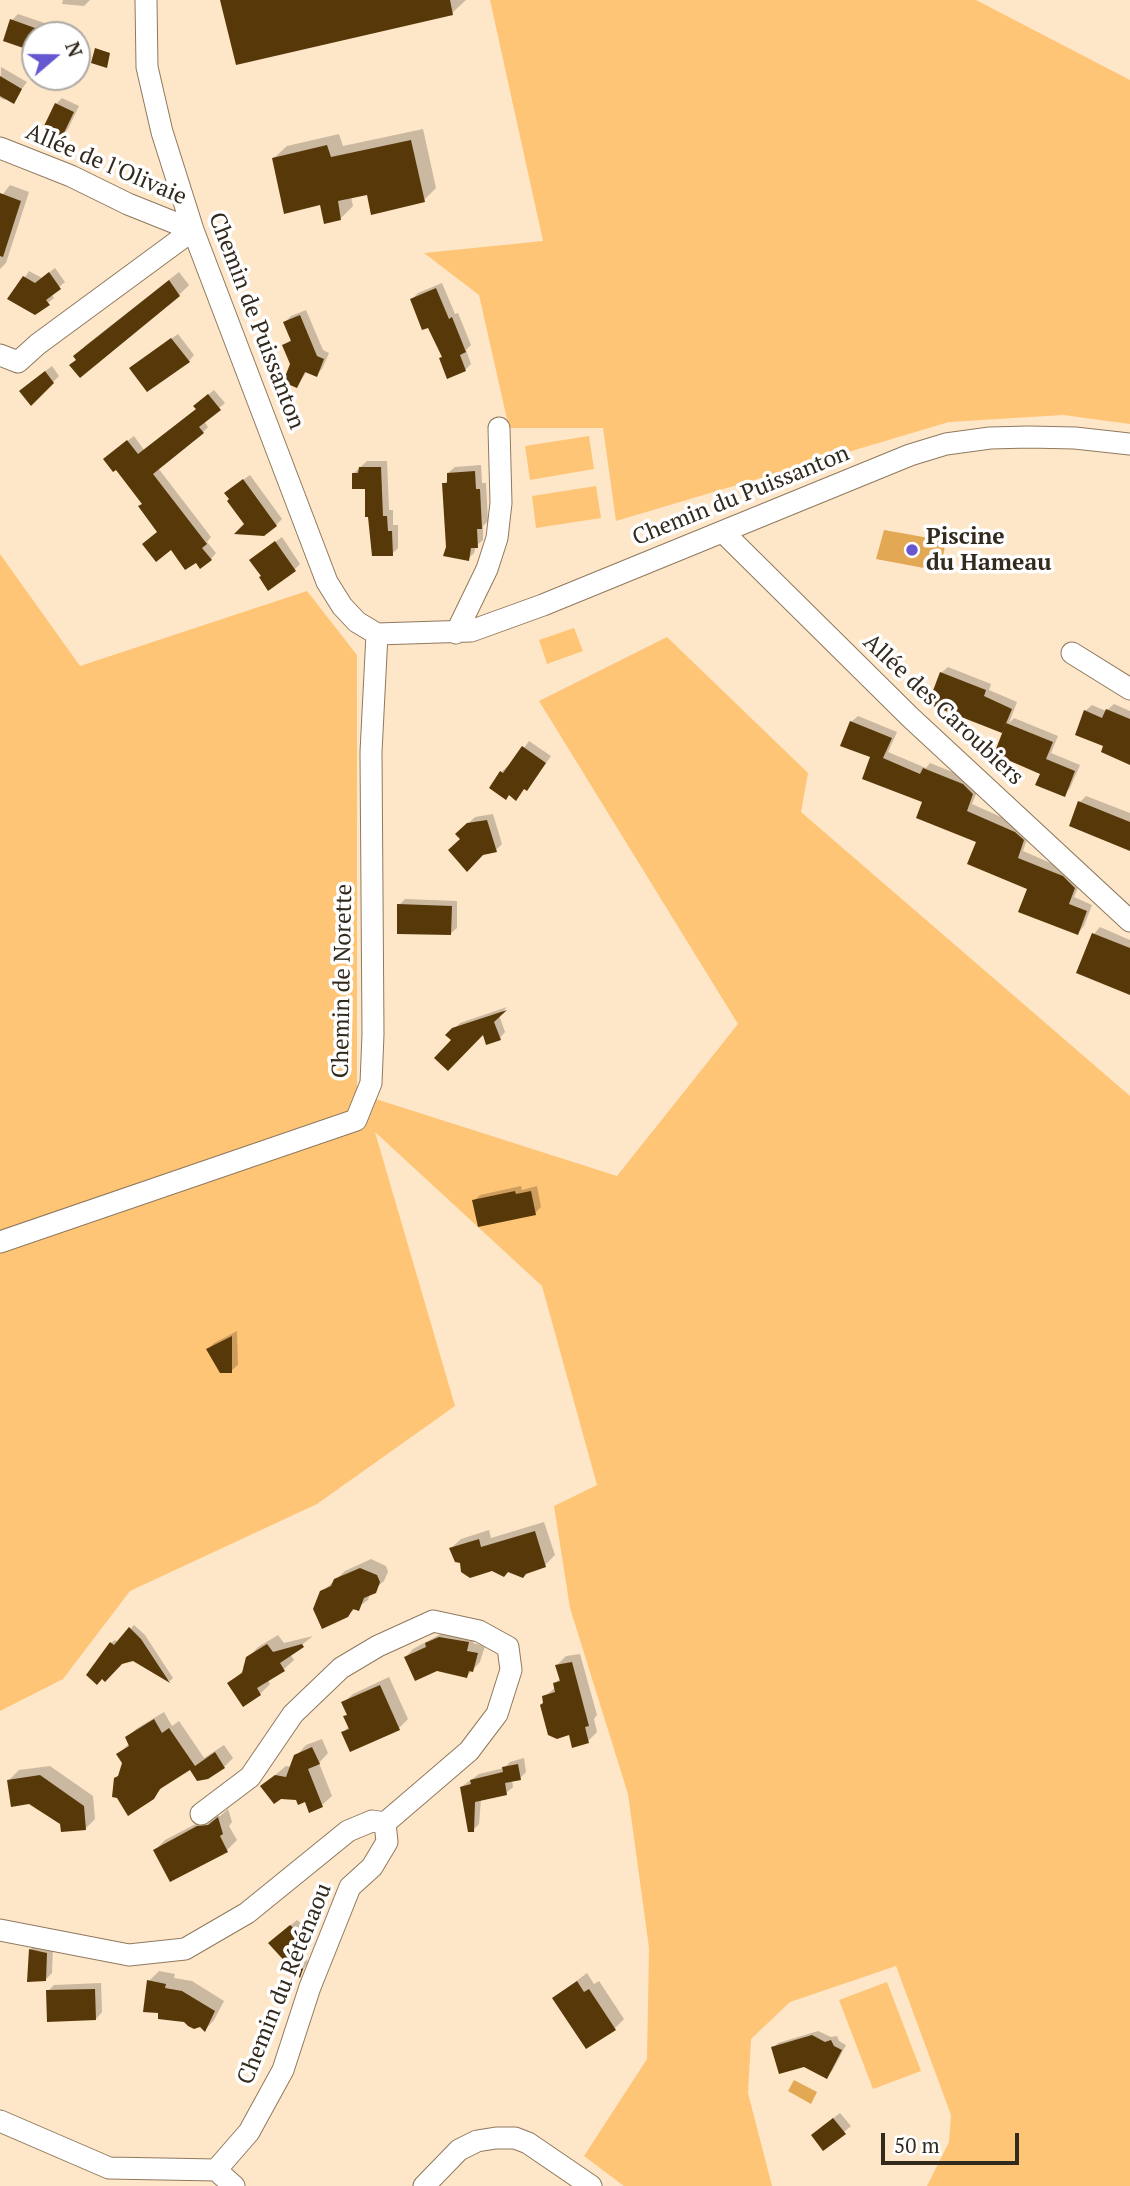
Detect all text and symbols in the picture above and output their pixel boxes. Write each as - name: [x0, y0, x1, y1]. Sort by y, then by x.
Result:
- north arrow: [21, 21, 91, 91]
- text: N: [60, 38, 89, 60]
- street label: Allée de l'Olivaie: [21, 119, 191, 211]
- street label: Chemin de Puissanton: [202, 209, 310, 433]
- street label: Chemin du Puissanton: [629, 440, 853, 552]
- place label: Piscine du Hameau: [926, 523, 1052, 577]
- marker: Piscine du Hameau: [904, 542, 920, 558]
- street label: Allée des Caroubiers: [857, 629, 1029, 791]
- street label: Chemin de Norette: [328, 884, 358, 1078]
- street label: Chemin du Réténaou: [232, 1879, 338, 2089]
- scale bar: [885, 2120, 1023, 2164]
- text: 50 m: [894, 2131, 940, 2159]

